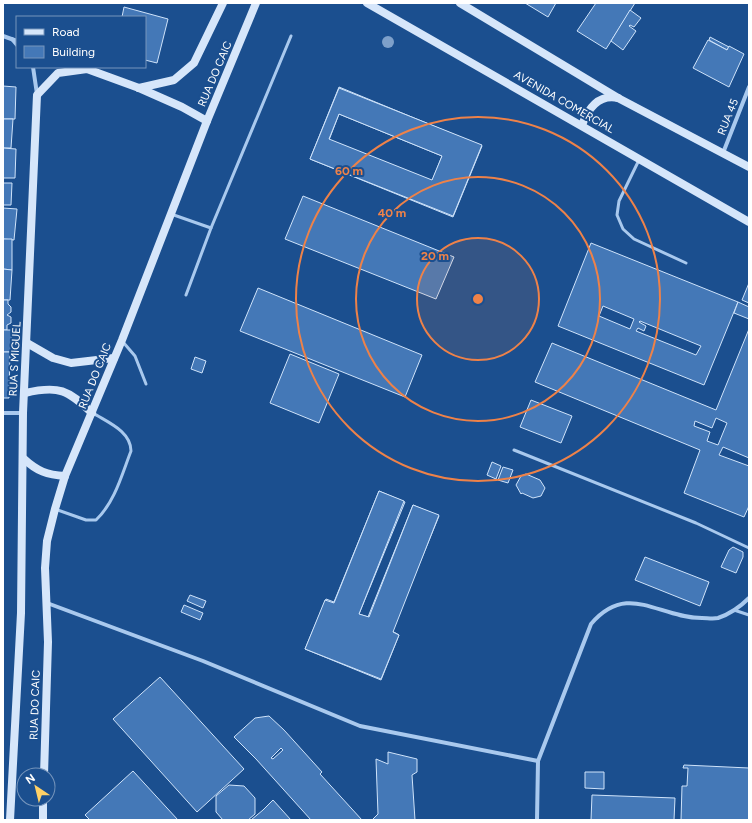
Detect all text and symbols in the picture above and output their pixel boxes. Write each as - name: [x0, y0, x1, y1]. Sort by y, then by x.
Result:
- legend: [16, 16, 146, 68]
- text: Road: [52, 25, 80, 39]
- street label: RUA DO CAIC: [195, 39, 235, 109]
- text: Building: [52, 45, 95, 59]
- street label: AVENIDA COMERCIAL: [512, 68, 617, 136]
- street label: RUA 45: [715, 97, 741, 137]
- text: 60 m: [335, 164, 363, 178]
- text: 40 m: [378, 206, 406, 220]
- text: 20 m: [421, 249, 449, 263]
- centre of rings: [471, 292, 485, 306]
- street label: RUA S MIGUEL: [7, 321, 23, 397]
- street label: RUA DO CAIC: [76, 341, 114, 411]
- street label: RUA DO CAIC: [27, 670, 43, 740]
- north arrow: [16, 767, 56, 807]
- text: N: [23, 771, 38, 787]

